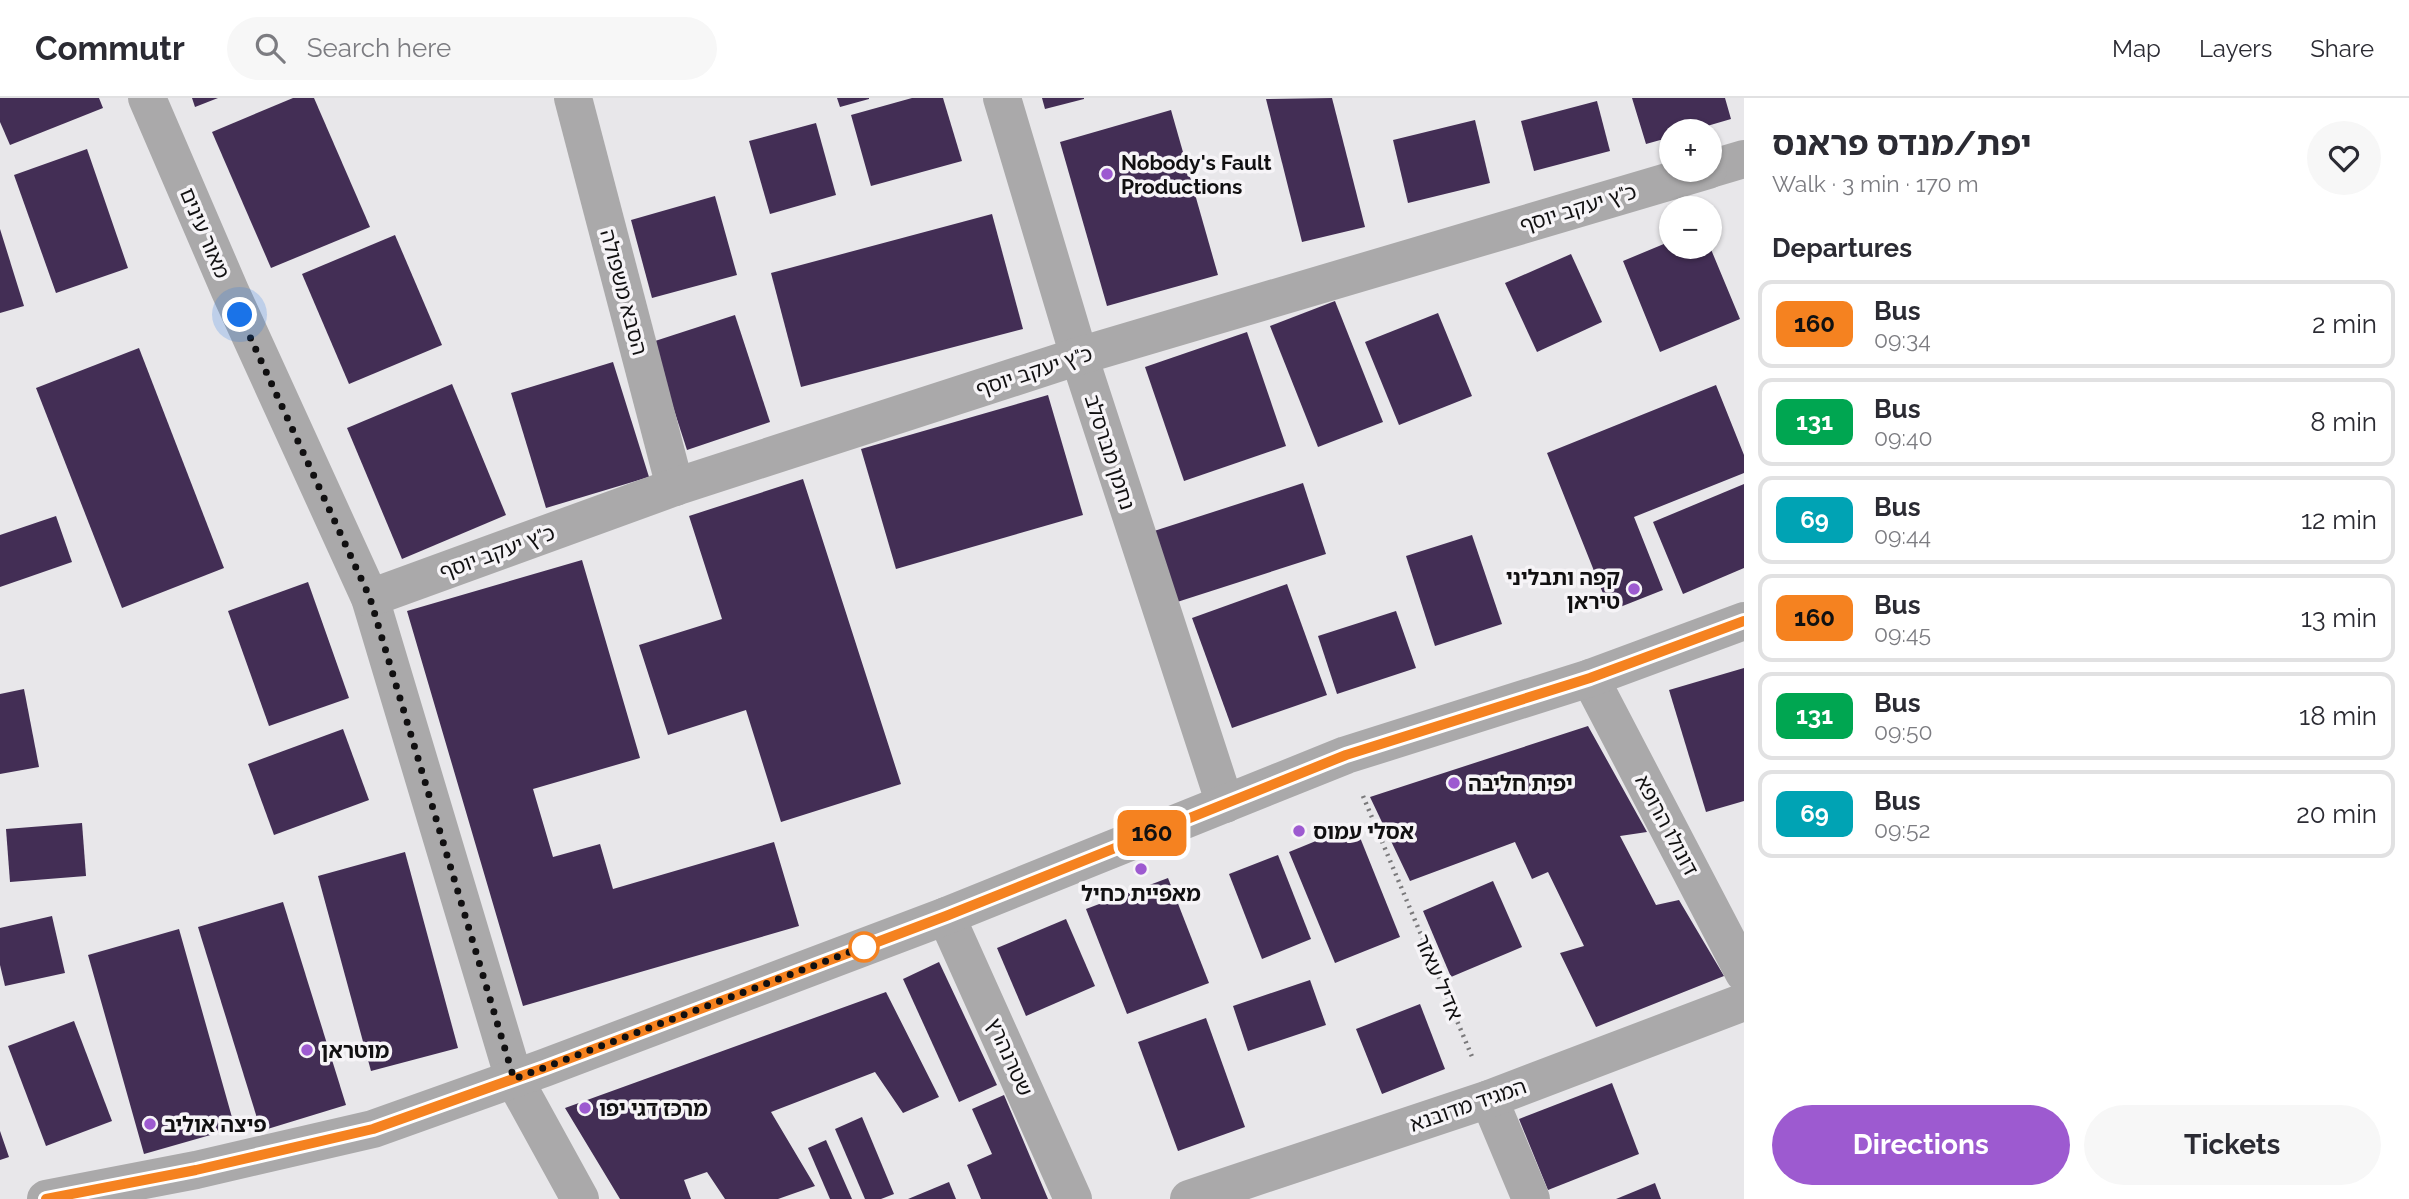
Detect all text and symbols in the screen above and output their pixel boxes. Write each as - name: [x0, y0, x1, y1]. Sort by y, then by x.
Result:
- search box: [227, 17, 717, 80]
- text: Commutr: [35, 29, 185, 68]
- icon: search: [251, 29, 289, 67]
- text: Search here: [307, 33, 451, 63]
- text: Map: [2112, 34, 2161, 63]
- text: Layers: [2199, 34, 2272, 63]
- text: Share: [2310, 34, 2374, 63]
- map controls: [1659, 119, 1722, 259]
- button: +: [1659, 119, 1722, 182]
- button: heart: [2307, 121, 2381, 195]
- text: יפת/מנדס פראנס: [1772, 124, 2031, 163]
- place label: Nobody's Fault Productions: [1121, 150, 1272, 199]
- marker: Nobody's Fault Productions: [1099, 166, 1115, 182]
- text: Walk · 3 min · 170 m: [1772, 170, 1979, 197]
- street label: כ"ץ יעקב יוסף: [1517, 178, 1639, 238]
- street label: מאור עינים: [175, 184, 235, 282]
- button: −: [1659, 196, 1722, 259]
- street label: הסבא משפולה: [595, 226, 653, 358]
- text: Departures: [1772, 233, 1912, 263]
- text: Bus: [1874, 296, 1921, 326]
- your location: [222, 297, 257, 332]
- text: 160: [1794, 309, 1835, 338]
- text: 2 min: [2312, 309, 2377, 339]
- text: 09:34: [1874, 326, 1931, 353]
- street label: כ"ץ יעקב יוסף: [973, 340, 1095, 402]
- street label: נחמן מברסלב: [1080, 391, 1140, 513]
- text: Bus: [1874, 394, 1921, 424]
- text: 131: [1796, 407, 1833, 436]
- text: 8 min: [2310, 407, 2377, 437]
- text: 09:40: [1874, 424, 1933, 451]
- text: Bus: [1874, 492, 1921, 522]
- text: 69: [1800, 505, 1829, 534]
- text: 12 min: [2301, 505, 2377, 535]
- street label: כ"ץ יעקב יוסף: [436, 520, 558, 584]
- text: 09:44: [1874, 522, 1931, 549]
- place label: קפה ותבליני טיראן: [1506, 565, 1620, 614]
- marker: קפה ותבליני טיראן: [1626, 581, 1642, 597]
- text: Bus: [1874, 590, 1921, 620]
- text: 160: [1794, 603, 1835, 632]
- text: 13 min: [2301, 603, 2377, 633]
- text: 09:45: [1874, 620, 1931, 647]
- text: Bus: [1874, 688, 1921, 718]
- text: 131: [1796, 701, 1833, 730]
- text: 18 min: [2299, 701, 2377, 731]
- text: 09:50: [1874, 718, 1933, 745]
- street label: דונולו הרופא: [1630, 770, 1704, 880]
- place label: יפית חליבה: [1468, 771, 1573, 796]
- marker: יפית חליבה: [1446, 775, 1462, 791]
- text: Bus: [1874, 786, 1921, 816]
- text: 69: [1800, 799, 1829, 828]
- text: 20 min: [2296, 799, 2377, 829]
- line badge: 160: [1112, 810, 1192, 856]
- text: 09:52: [1874, 816, 1930, 843]
- text: 160: [1131, 818, 1173, 847]
- place label: אסלי עמוס: [1313, 819, 1414, 844]
- marker: אסלי עמוס: [1291, 823, 1307, 839]
- marker: מאפיית כחיל: [1133, 861, 1149, 877]
- place label: מאפיית כחיל: [1081, 881, 1201, 906]
- street label: אדיל עאזר: [1410, 930, 1468, 1024]
- unlabelled marker: [849, 932, 879, 962]
- street label: שטרנהרץ: [982, 1014, 1038, 1100]
- place label: מוטראן: [321, 1038, 390, 1063]
- marker: מוטראן: [299, 1042, 315, 1058]
- street label: המגיד מדובנא: [1406, 1073, 1530, 1137]
- place label: מרכז דגי יפו: [599, 1096, 708, 1121]
- marker: מרכז דגי יפו: [577, 1100, 593, 1116]
- button: Directions: [1772, 1105, 2070, 1185]
- button: Tickets: [2084, 1105, 2381, 1185]
- place label: פיצה אוליב: [164, 1112, 267, 1137]
- marker: פיצה אוליב: [142, 1116, 158, 1132]

